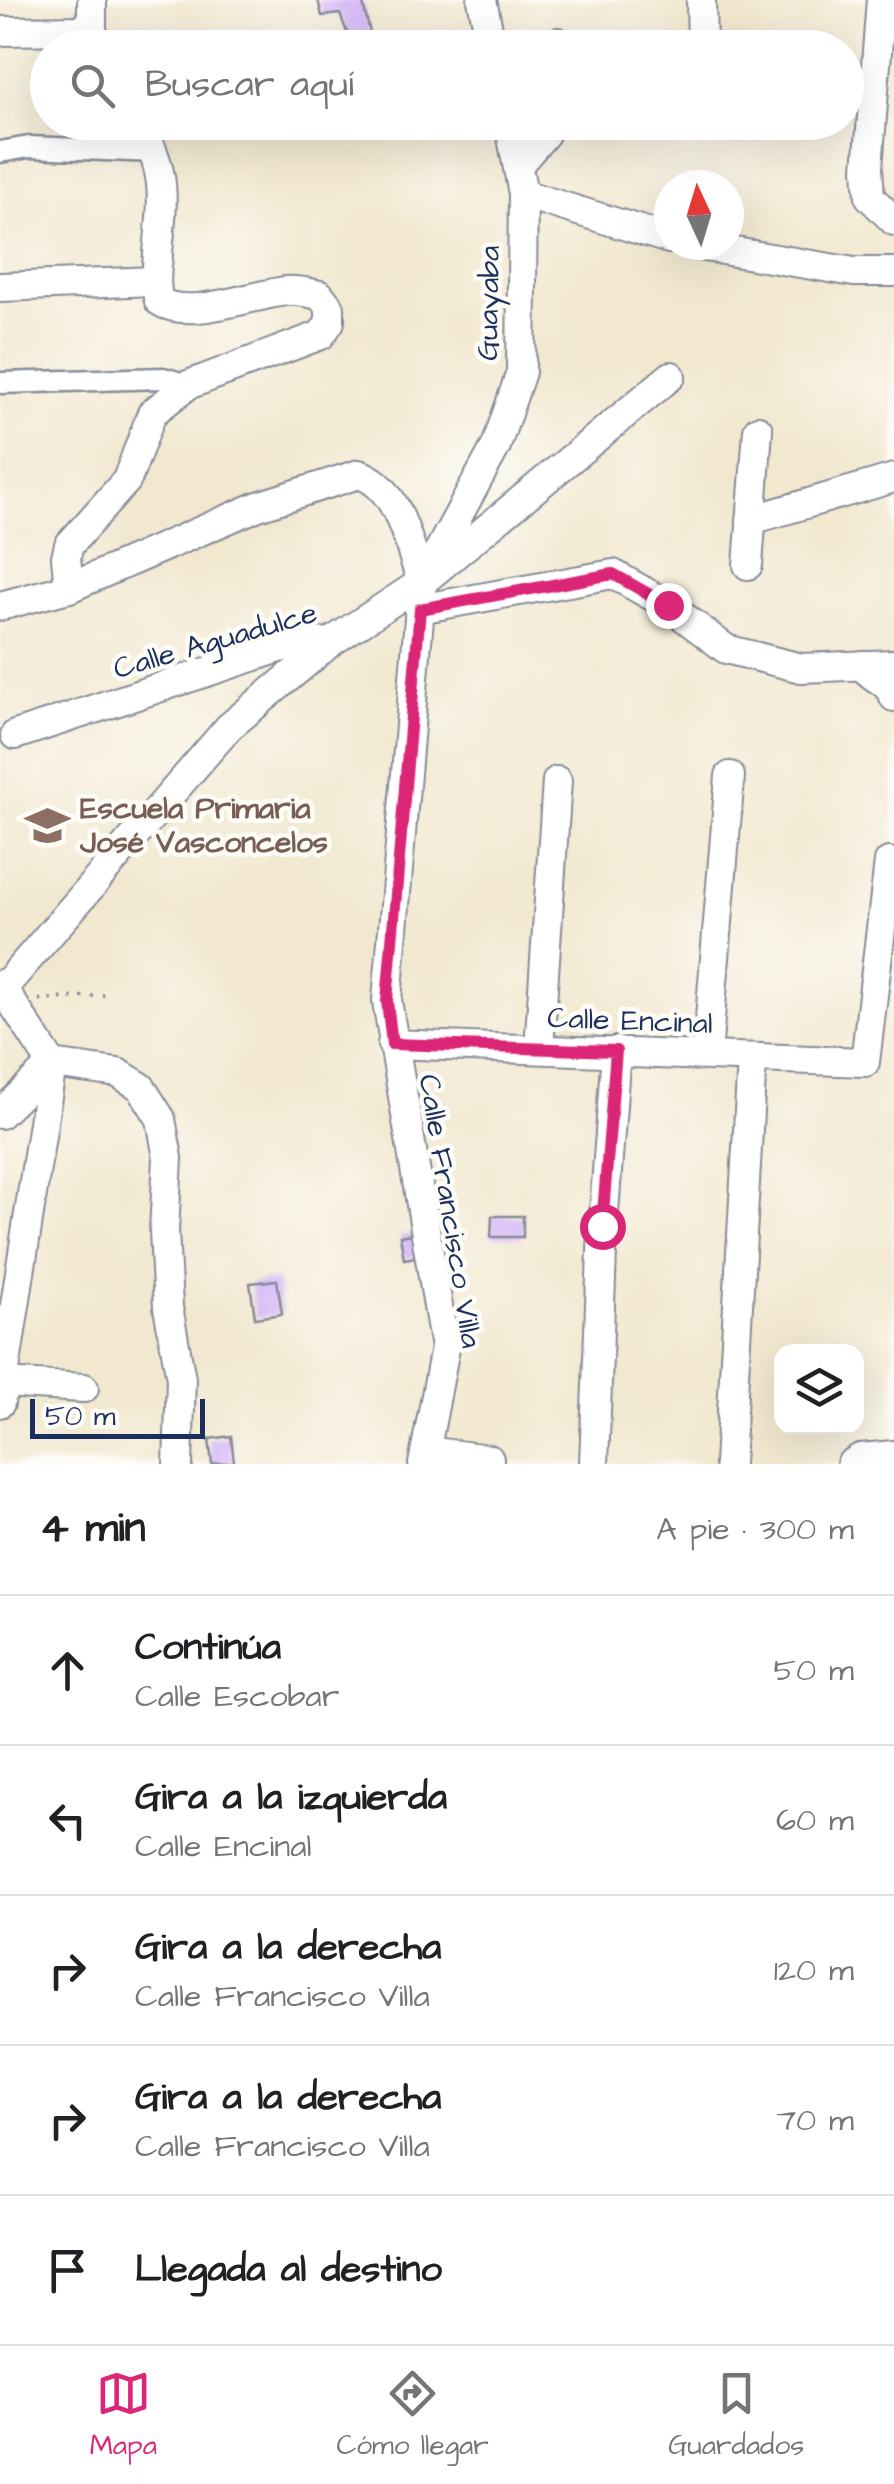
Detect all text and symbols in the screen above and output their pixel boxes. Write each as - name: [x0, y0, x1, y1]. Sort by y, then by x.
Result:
- search box: [30, 30, 864, 140]
- icon: search: [65, 58, 120, 113]
- text: Buscar aquí: [145, 59, 354, 111]
- north arrow: [654, 170, 744, 260]
- street label: Guayaba: [467, 245, 512, 361]
- route end: [646, 583, 692, 629]
- street label: Calle Aguadulce: [109, 592, 322, 691]
- place label: Escuela Primaria José Vasconcelos: [79, 788, 328, 864]
- school or university icon: Escuela Primaria José Vasconcelos: [23, 801, 71, 849]
- street label: Calle Encinal: [547, 997, 713, 1045]
- street label: Calle Francisco Villa: [408, 1071, 492, 1351]
- route start: [580, 1204, 626, 1250]
- map controls: [774, 1344, 864, 1434]
- button: layers: [774, 1344, 864, 1434]
- scale bar: [30, 1394, 205, 1438]
- text: 50 m: [45, 1397, 116, 1436]
- text: 4 min: [40, 1500, 145, 1558]
- text: A pie · 300 m: [656, 1507, 854, 1552]
- text: Continúa: [135, 1622, 281, 1674]
- icon: ahead: [40, 1643, 95, 1698]
- text: 50 m: [773, 1648, 854, 1693]
- text: Calle Escobar: [135, 1674, 339, 1719]
- text: Gira a la izquierda: [135, 1772, 447, 1824]
- icon: left: [40, 1793, 95, 1848]
- text: 60 m: [776, 1798, 854, 1843]
- text: Calle Encinal: [135, 1824, 311, 1869]
- text: Gira a la derecha: [135, 1922, 441, 1974]
- icon: right: [40, 1943, 95, 1998]
- text: 120 m: [774, 1948, 854, 1993]
- text: Calle Francisco Villa: [135, 1974, 430, 2019]
- text: Gira a la derecha: [135, 2072, 441, 2124]
- icon: right: [40, 2093, 95, 2148]
- text: 70 m: [776, 2098, 854, 2143]
- text: Calle Francisco Villa: [135, 2124, 430, 2169]
- icon: arrive: [40, 2243, 95, 2298]
- text: Llegada al destino: [135, 2244, 442, 2296]
- tab: Mapa: [90, 2366, 157, 2465]
- tab: Cómo llegar: [336, 2366, 489, 2465]
- tab: Guardados: [668, 2366, 804, 2465]

